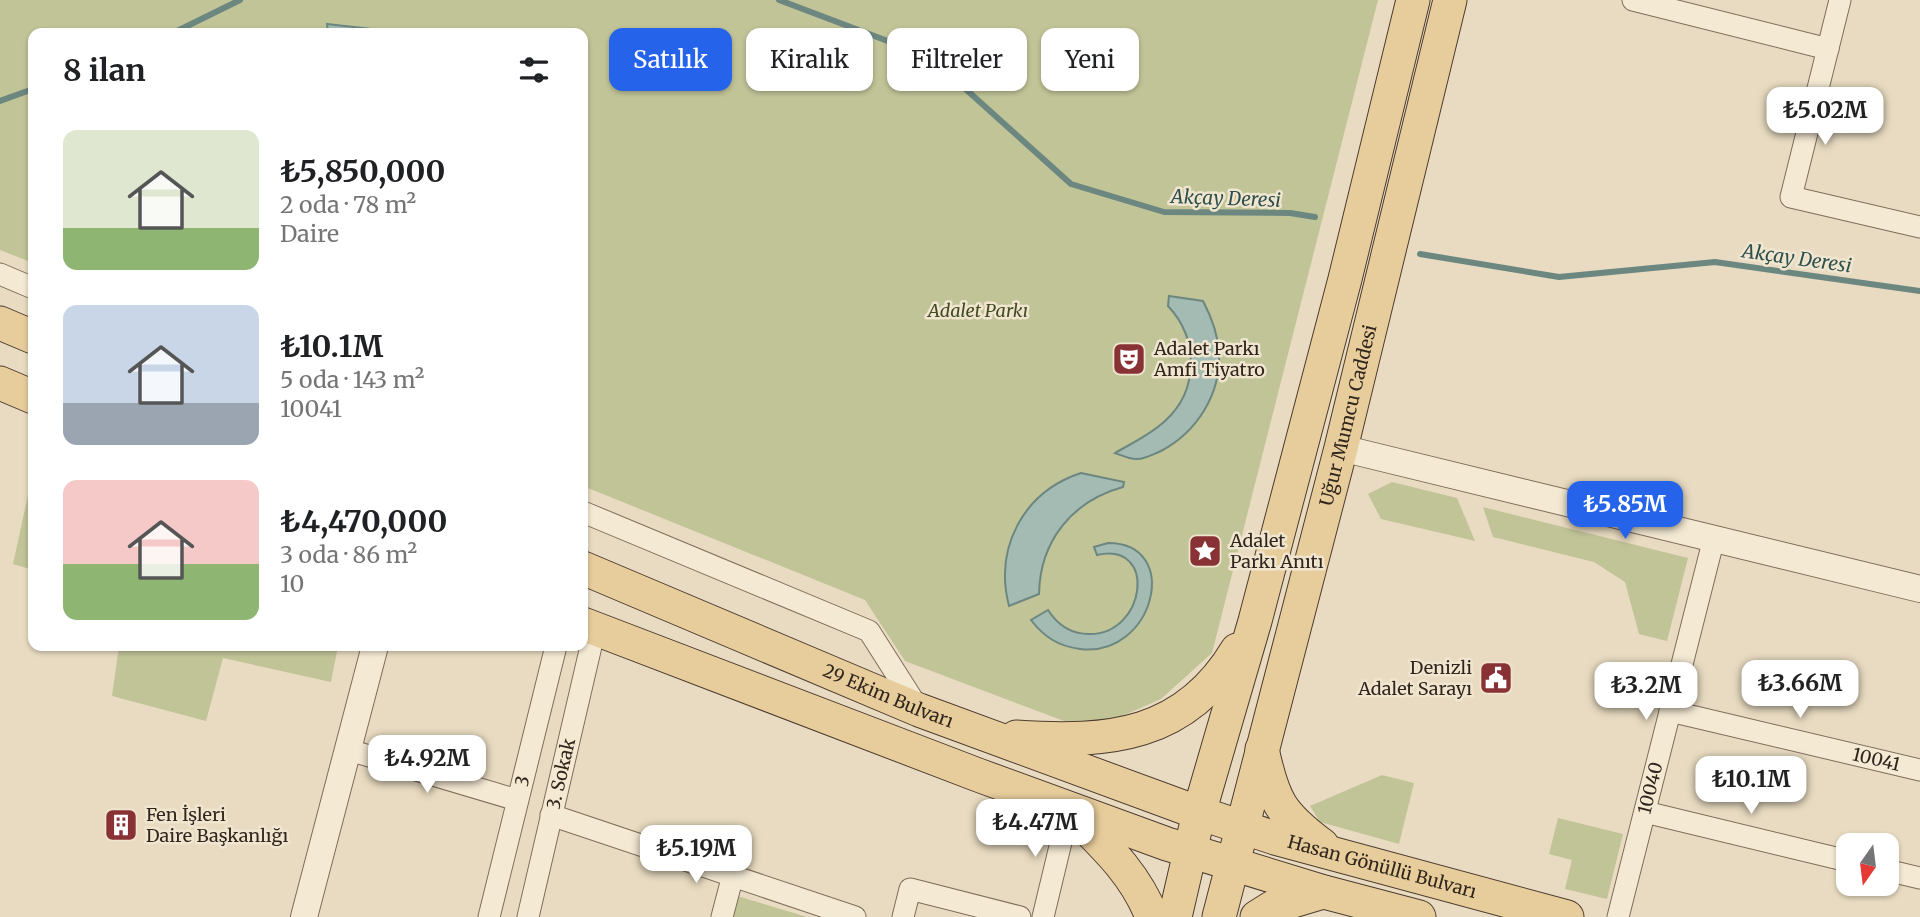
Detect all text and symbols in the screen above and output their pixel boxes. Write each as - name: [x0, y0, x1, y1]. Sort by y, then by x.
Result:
- chip: Satılık: [609, 28, 732, 91]
- chip: Kiralık: [746, 28, 873, 91]
- chip: Filtreler: [887, 28, 1027, 91]
- chip: Yeni: [1041, 28, 1139, 91]
- text: 8 ilan: [63, 51, 146, 89]
- icon: filters: [515, 51, 553, 89]
- pin: ₺5.02M: [1768, 88, 1882, 147]
- text: ₺5.02M: [1783, 95, 1867, 124]
- text: ₺5,850,000: [280, 152, 445, 190]
- icon: home: [119, 158, 203, 242]
- water label: Akçay Deresi: [1169, 184, 1281, 212]
- text: 2 oda · 78 m²: [280, 190, 416, 219]
- text: Daire: [280, 219, 339, 248]
- water label: Akçay Deresi: [1739, 238, 1853, 278]
- park label: Adalet Parkı: [926, 299, 1028, 322]
- street label: Uğur Mumcu Caddesi: [1314, 322, 1382, 509]
- text: ₺10.1M: [280, 327, 383, 365]
- icon: home: [119, 333, 203, 417]
- place label: Adalet Parkı Amfi Tiyatro: [1153, 337, 1265, 381]
- theatre icon: Adalet Parkı Amfi Tiyatro: [1110, 340, 1148, 378]
- text: 5 oda · 143 m²: [280, 365, 424, 394]
- text: 10041: [280, 394, 342, 423]
- pin: ₺5.85M: [1568, 482, 1682, 541]
- text: ₺5.85M: [1583, 489, 1667, 518]
- text: ₺4,470,000: [280, 502, 447, 540]
- icon: home: [119, 508, 203, 592]
- place label: Adalet Parkı Anıtı: [1229, 529, 1324, 573]
- place icon: Adalet Parkı Anıtı: [1186, 532, 1224, 570]
- text: 3 oda · 86 m²: [280, 540, 417, 569]
- text: 10: [280, 569, 304, 598]
- place label: Denizli Adalet Sarayı: [1357, 656, 1472, 700]
- street label: 29 Ekim Bulvarı: [820, 659, 957, 733]
- public building icon: Denizli Adalet Sarayı: [1477, 659, 1515, 697]
- pin: ₺3.66M: [1743, 660, 1857, 720]
- pin: ₺3.2M: [1597, 662, 1695, 722]
- text: ₺3.66M: [1758, 668, 1842, 697]
- text: ₺3.2M: [1610, 670, 1682, 699]
- street label: 3. Sokak: [541, 735, 580, 811]
- pin: ₺4.92M: [370, 736, 484, 795]
- street label: 10041: [1850, 742, 1903, 776]
- text: ₺4.92M: [384, 743, 470, 772]
- pin: ₺10.1M: [1694, 756, 1808, 816]
- street label: 10040: [1633, 759, 1668, 816]
- text: ₺10.1M: [1711, 764, 1791, 793]
- street label: 3: [510, 773, 535, 789]
- pin: ₺4.47M: [978, 800, 1092, 859]
- place label: Fen İşleri Daire Başkanlığı: [146, 803, 289, 847]
- building icon: Fen İşleri Daire Başkanlığı: [102, 806, 140, 844]
- text: ₺4.47M: [992, 807, 1078, 836]
- pin: ₺5.19M: [639, 826, 753, 885]
- street label: Hasan Gönüllü Bulvarı: [1285, 830, 1479, 903]
- text: ₺5.19M: [656, 833, 736, 862]
- north arrow: [1836, 833, 1899, 896]
- map controls: [1836, 833, 1899, 896]

